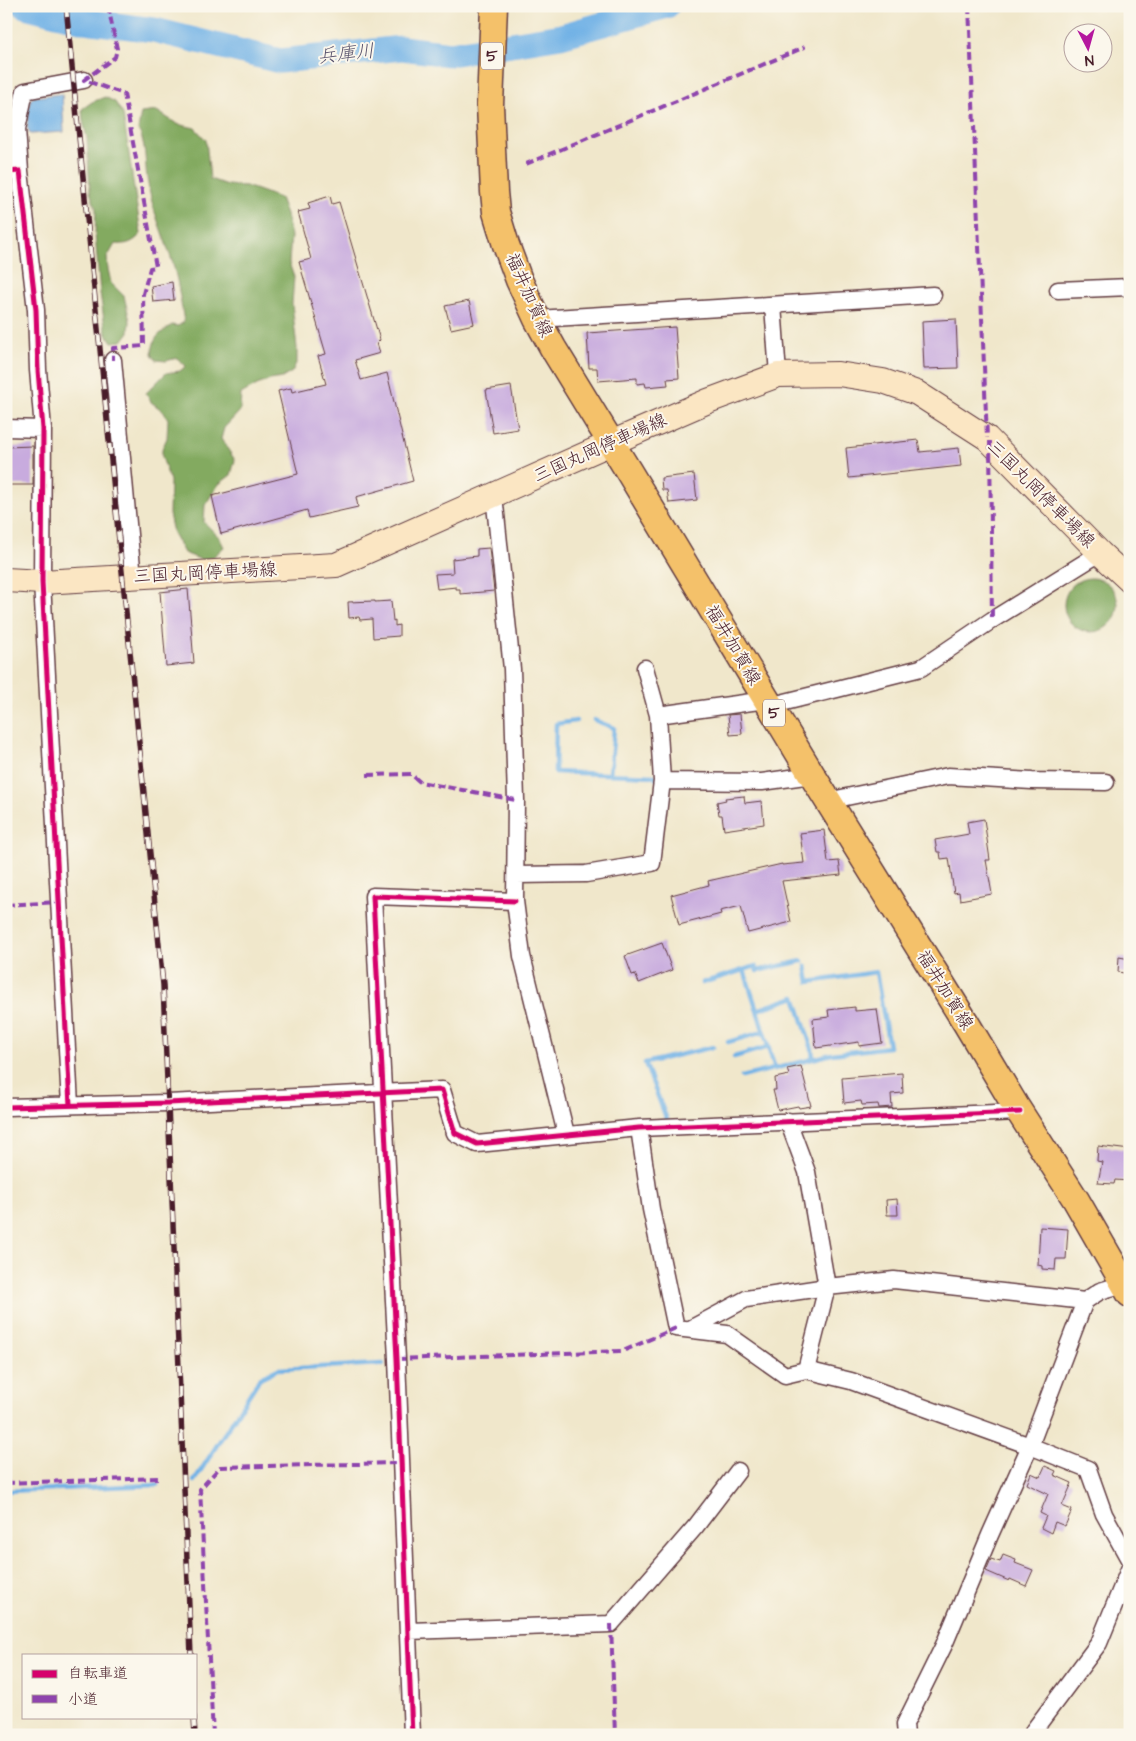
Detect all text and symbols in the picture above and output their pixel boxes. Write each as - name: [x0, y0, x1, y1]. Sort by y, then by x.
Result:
- north arrow: [1064, 22, 1114, 72]
- water label: 兵庫川: [316, 38, 376, 70]
- road number: 5: [481, 42, 503, 70]
- text: N: [1084, 50, 1095, 70]
- street label: 福井加賀線: [499, 249, 559, 341]
- street label: 三国丸岡停車場線: [529, 407, 671, 489]
- street label: 三国丸岡停車場線: [981, 434, 1101, 554]
- street label: 三国丸岡停車場線: [132, 557, 278, 589]
- street label: 福井加賀線: [699, 600, 767, 690]
- road number: 5: [763, 700, 785, 726]
- street label: 福井加賀線: [911, 945, 979, 1035]
- legend: [22, 1654, 198, 1718]
- text: 自転車道: [68, 1663, 128, 1684]
- text: 小道: [68, 1689, 98, 1710]

